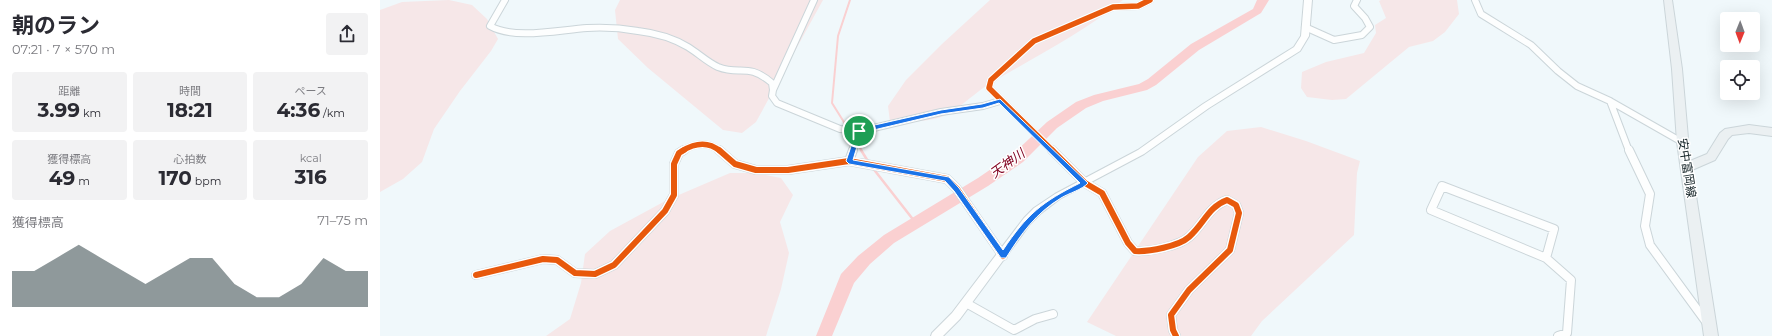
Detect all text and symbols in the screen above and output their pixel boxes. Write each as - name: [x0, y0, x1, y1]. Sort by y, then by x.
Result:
- text: 朝のラン: [12, 12, 100, 39]
- north arrow: [1720, 12, 1760, 52]
- map controls: [1720, 12, 1760, 100]
- button: share: [326, 13, 368, 55]
- text: 07:21 · 7 × 570 m: [12, 41, 115, 57]
- button: locate: [1720, 60, 1760, 100]
- text: 距離: [58, 84, 80, 98]
- text: 時間: [179, 84, 201, 98]
- text: ペース: [294, 84, 327, 98]
- text: 3.99: [38, 98, 80, 122]
- text: 18:21: [167, 98, 213, 122]
- text: 4:36: [276, 98, 320, 122]
- text: km: [80, 106, 101, 120]
- text: /km: [320, 106, 345, 120]
- pin: [842, 114, 876, 148]
- icon: arrive: [848, 120, 870, 142]
- street label: 安中富岡線: [1675, 137, 1700, 199]
- water label: 天神川: [987, 144, 1029, 181]
- text: kcal: [300, 151, 322, 165]
- text: 獲得標高: [47, 152, 91, 166]
- text: 心拍数: [173, 152, 206, 166]
- text: 316: [294, 165, 327, 189]
- text: 49: [49, 166, 75, 190]
- text: 170: [159, 166, 192, 190]
- text: m: [75, 174, 90, 188]
- text: bpm: [192, 174, 221, 188]
- text: 71–75 m: [317, 212, 368, 228]
- text: 獲得標高: [12, 214, 64, 230]

